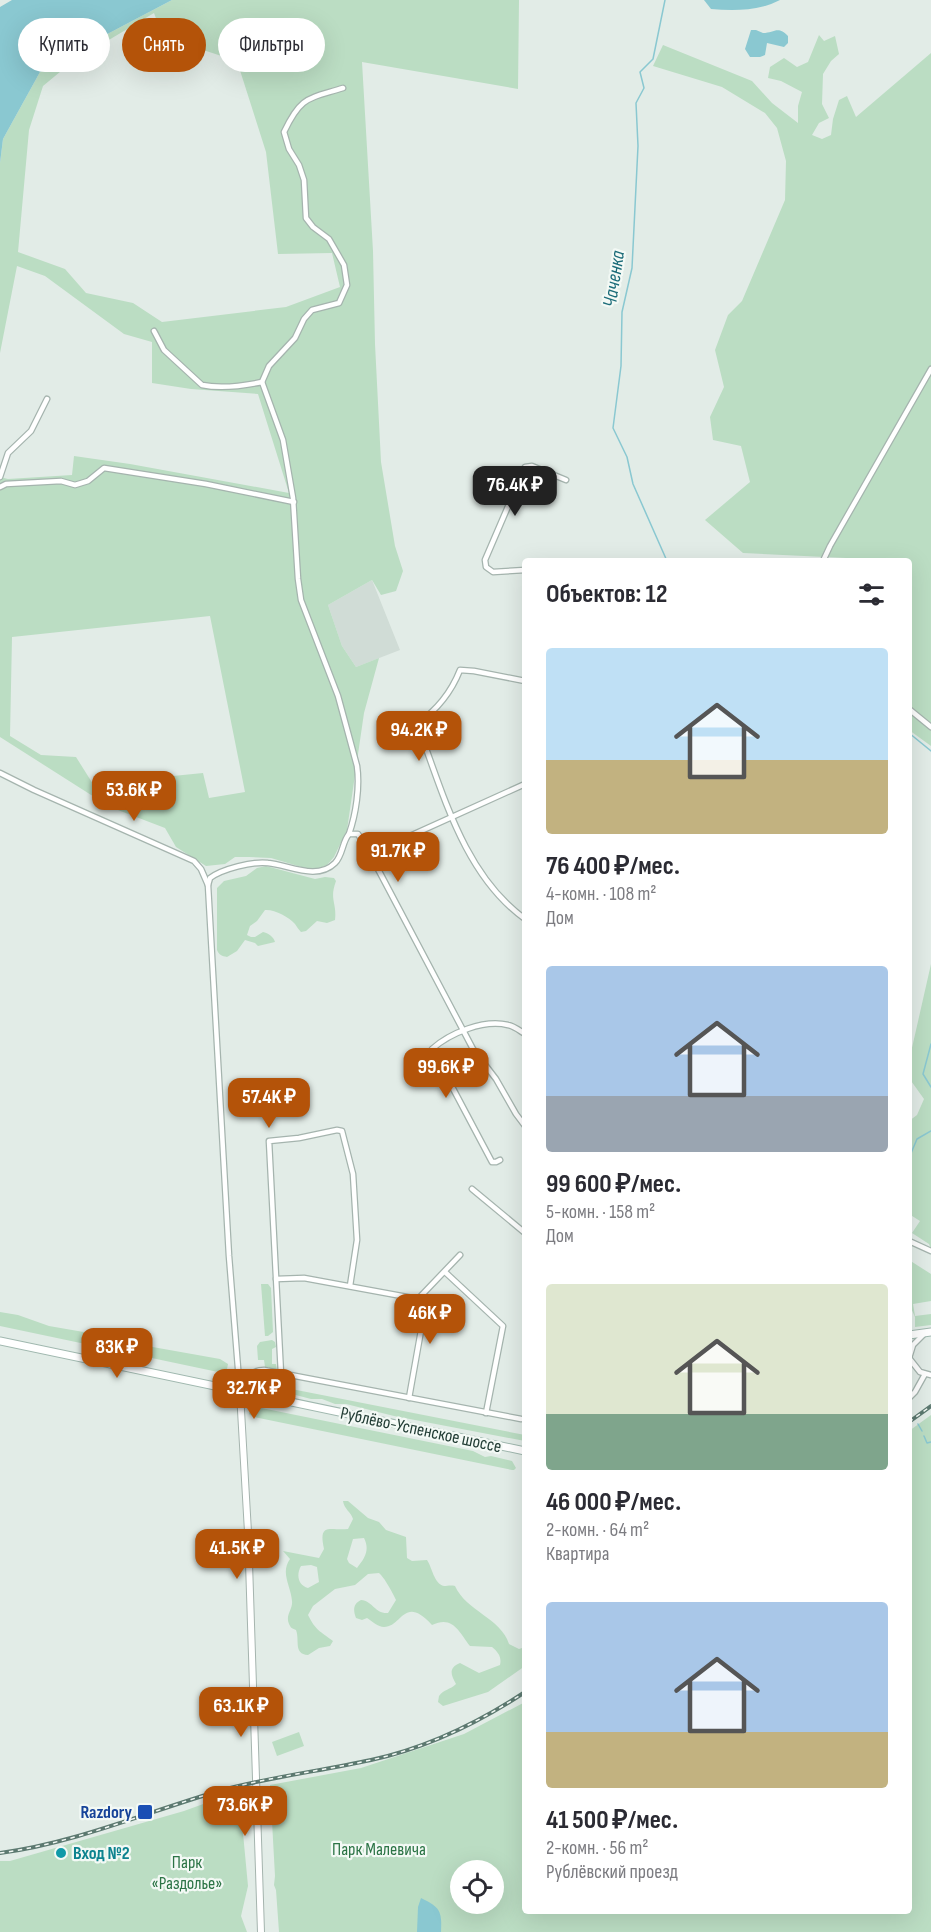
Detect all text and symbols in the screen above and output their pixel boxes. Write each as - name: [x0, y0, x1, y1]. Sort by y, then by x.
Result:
- chip: Купить: [18, 18, 110, 72]
- chip: Снять: [122, 18, 206, 72]
- chip: Фильтры: [218, 18, 325, 72]
- water label: Чаченка: [598, 249, 630, 309]
- pin: 76.4K ₽: [460, 466, 570, 517]
- text: 76.4K ₽: [487, 473, 543, 497]
- icon: filters: [855, 578, 888, 611]
- text: Объектов: 12: [546, 579, 667, 610]
- icon: home: [663, 687, 771, 795]
- pin: 94.2K ₽: [364, 711, 474, 762]
- text: 94.2K ₽: [390, 718, 448, 742]
- pin: 53.6K ₽: [79, 771, 189, 822]
- text: 53.6K ₽: [106, 778, 162, 802]
- pin: 91.7K ₽: [343, 832, 453, 883]
- text: 91.7K ₽: [370, 839, 426, 863]
- text: 76 400 ₽/мес.: [546, 851, 680, 882]
- text: 4-комн. · 108 m²: [546, 882, 657, 906]
- text: Дом: [546, 906, 574, 930]
- icon: home: [663, 1005, 771, 1113]
- pin: 99.6K ₽: [391, 1048, 501, 1099]
- text: 99.6K ₽: [418, 1055, 474, 1079]
- pin: 57.4K ₽: [214, 1078, 324, 1129]
- text: 57.4K ₽: [242, 1085, 296, 1109]
- text: 99 600 ₽/мес.: [546, 1169, 681, 1200]
- text: 5-комн. · 158 m²: [546, 1200, 655, 1224]
- text: Дом: [546, 1224, 574, 1248]
- pin: 46K ₽: [388, 1294, 472, 1345]
- text: 46K ₽: [408, 1301, 452, 1325]
- icon: home: [663, 1323, 771, 1431]
- pin: 83K ₽: [75, 1328, 159, 1379]
- text: 83K ₽: [95, 1335, 139, 1359]
- pin: 32.7K ₽: [199, 1369, 309, 1420]
- text: 32.7K ₽: [226, 1376, 282, 1400]
- street label: Рублёво-Успенское шоссе: [339, 1403, 503, 1457]
- text: 46 000 ₽/мес.: [546, 1487, 681, 1518]
- text: 2-комн. · 64 m²: [546, 1518, 649, 1542]
- pin: 41.5K ₽: [182, 1529, 292, 1580]
- text: 41.5K ₽: [209, 1536, 265, 1560]
- text: Квартира: [546, 1542, 610, 1566]
- icon: home: [663, 1641, 771, 1749]
- pin: 63.1K ₽: [186, 1687, 296, 1738]
- text: 63.1K ₽: [213, 1694, 269, 1718]
- pin: 73.6K ₽: [190, 1786, 300, 1837]
- text: 73.6K ₽: [217, 1793, 273, 1817]
- place label: Razdory: [80, 1802, 133, 1823]
- marker: Razdory: [136, 1803, 154, 1821]
- text: 41 500 ₽/мес.: [546, 1805, 678, 1836]
- text: 2-комн. · 56 m²: [546, 1836, 649, 1860]
- park label: Парк Малевича: [332, 1839, 426, 1860]
- place label: Вход №2: [73, 1843, 130, 1864]
- marker: Вход №2: [54, 1846, 68, 1860]
- park label: Парк «Раздолье»: [152, 1852, 222, 1894]
- map controls: [450, 1860, 504, 1914]
- button: locate: [450, 1860, 504, 1914]
- text: Рублёвский проезд: [546, 1860, 678, 1884]

